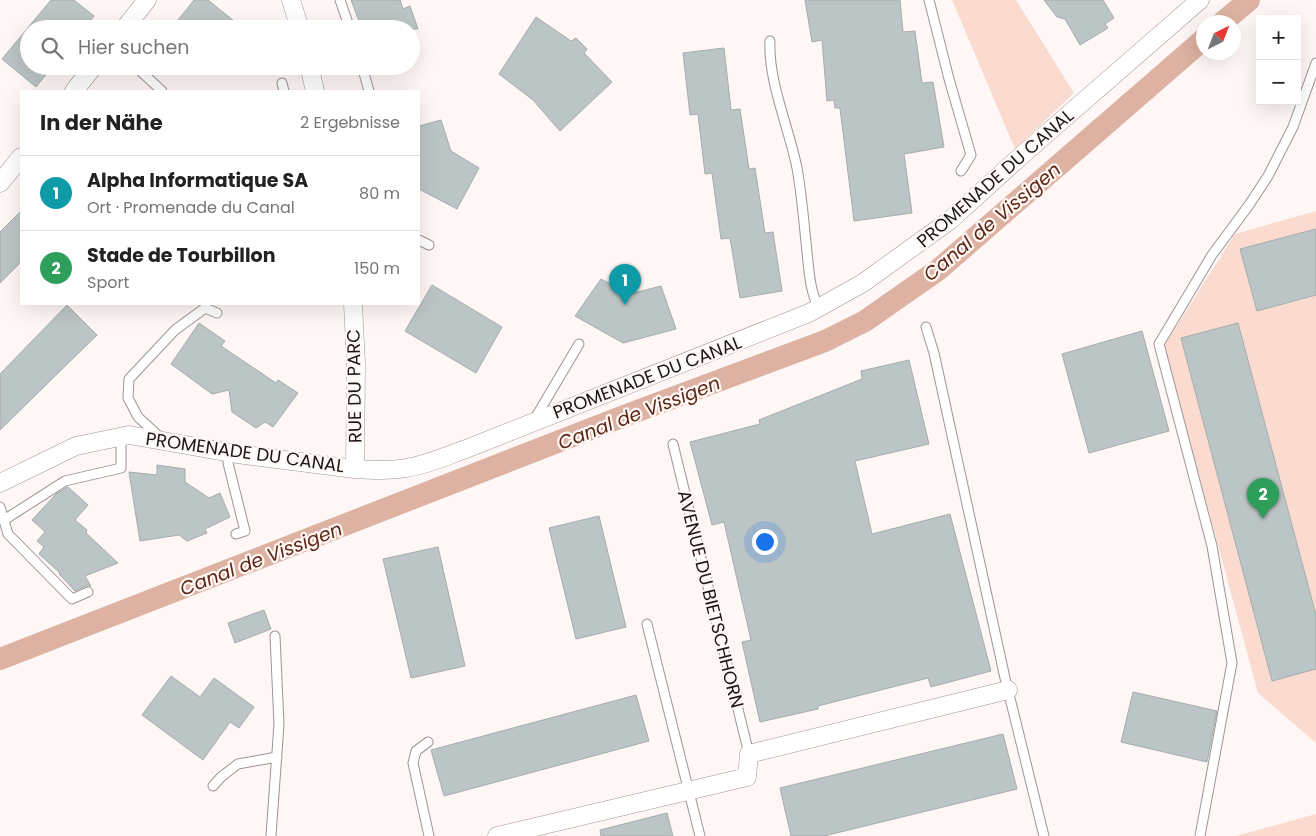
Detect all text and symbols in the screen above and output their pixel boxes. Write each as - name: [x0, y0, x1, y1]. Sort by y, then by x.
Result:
- north arrow: [1196, 15, 1241, 60]
- map controls: [1256, 15, 1301, 105]
- button: +: [1256, 15, 1301, 60]
- search box: [20, 20, 420, 75]
- icon: search: [38, 34, 66, 62]
- text: Hier suchen: [78, 34, 189, 61]
- button: −: [1256, 60, 1301, 105]
- street label: PROMENADE DU CANAL: [911, 103, 1079, 253]
- text: In der Nähe: [40, 108, 163, 137]
- text: 2 Ergebnisse: [300, 111, 400, 134]
- water label: Canal de Vissigen: [917, 156, 1067, 288]
- text: Alpha Informatique SA: [87, 167, 308, 194]
- text: 1: [53, 182, 59, 205]
- text: 80 m: [359, 182, 400, 205]
- text: Ort · Promenade du Canal: [87, 196, 295, 219]
- text: Stade de Tourbillon: [87, 242, 275, 269]
- text: 2: [51, 257, 61, 280]
- text: 150 m: [354, 257, 400, 280]
- pin: 1: [609, 264, 641, 305]
- text: Sport: [87, 271, 129, 294]
- street label: RUE DU PARC: [341, 329, 367, 443]
- street label: PROMENADE DU CANAL: [549, 329, 745, 425]
- water label: Canal de Vissigen: [554, 370, 724, 456]
- street label: PROMENADE DU CANAL: [144, 426, 346, 478]
- pin: 2: [1247, 478, 1279, 519]
- street label: AVENUE DU BIETSCHHORN: [672, 487, 750, 711]
- water label: Canal de Vissigen: [176, 516, 346, 602]
- your location: [752, 529, 778, 555]

